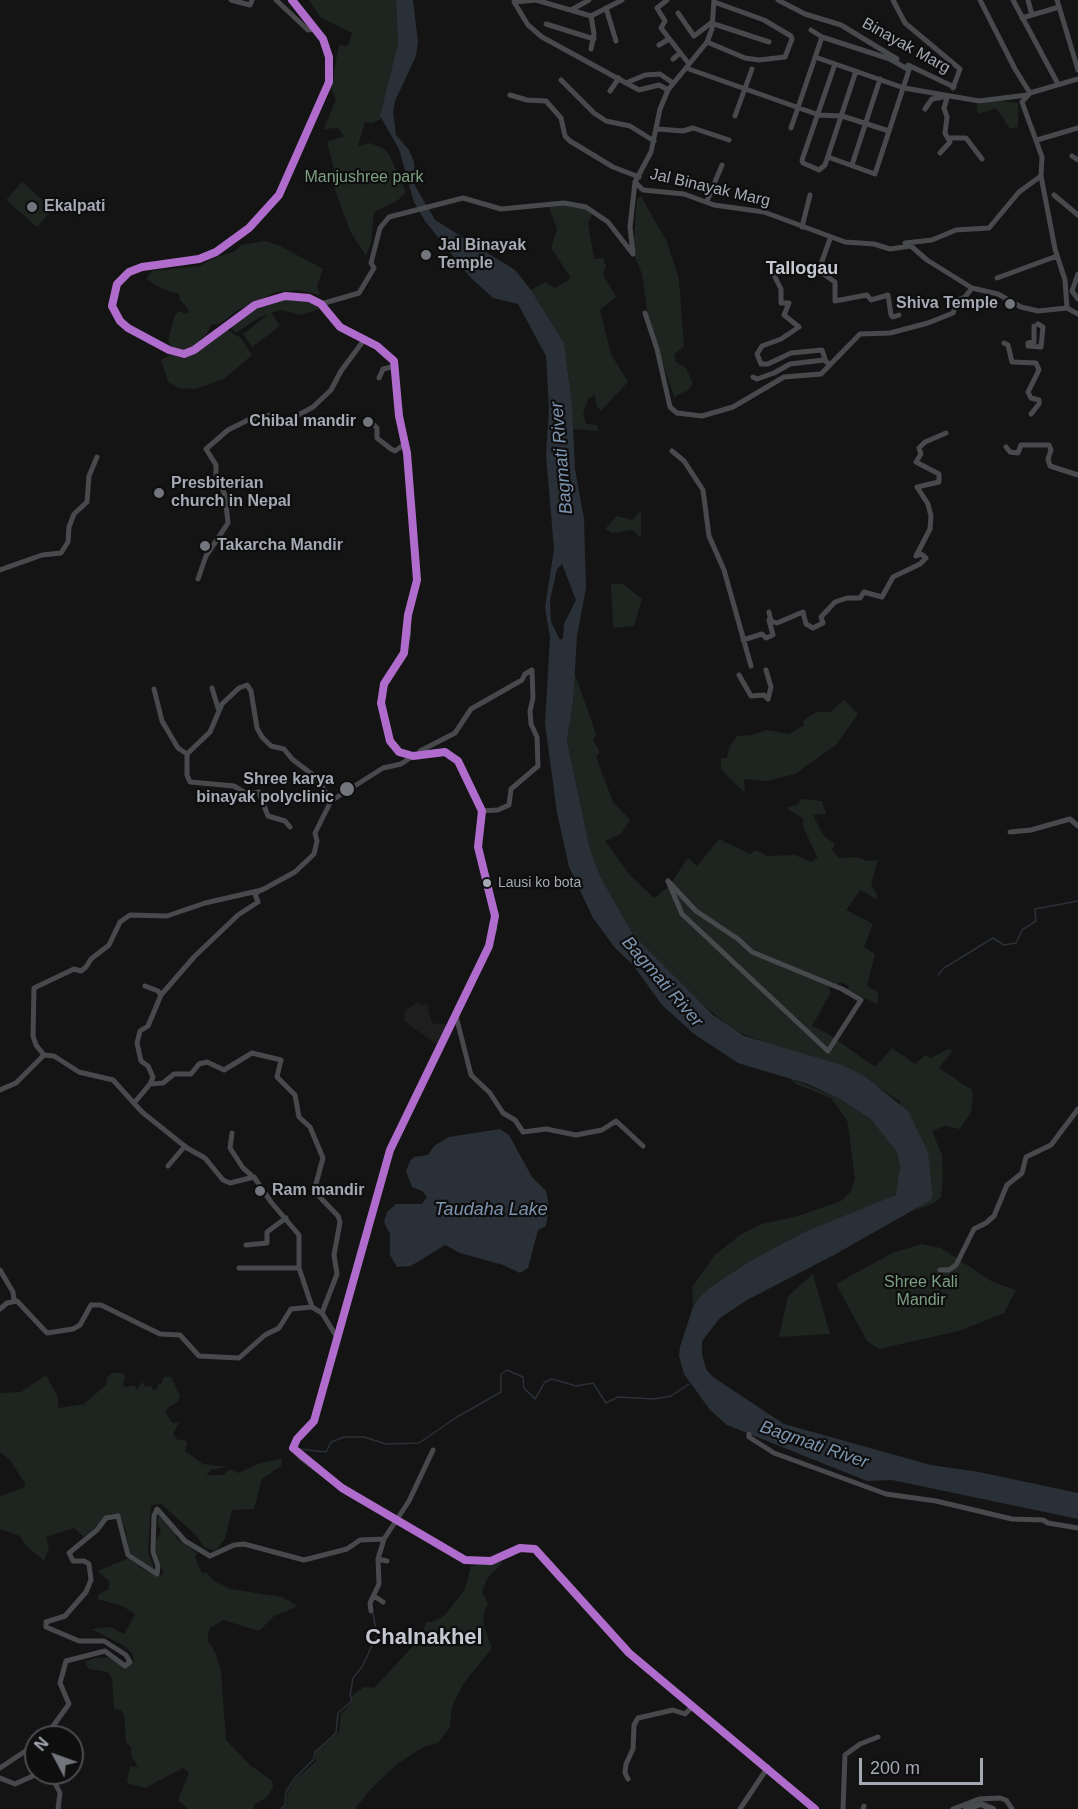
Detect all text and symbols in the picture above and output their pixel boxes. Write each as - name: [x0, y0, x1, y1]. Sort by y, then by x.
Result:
- street label: Binayak Marg: [859, 14, 953, 78]
- street label: Jal Binayak Marg: [648, 165, 772, 211]
- park label: Manjushree park: [304, 168, 424, 188]
- place label: Ekalpati: [44, 197, 105, 217]
- marker: Ekalpati: [25, 200, 39, 214]
- place label: Jal Binayak Temple: [438, 236, 526, 274]
- marker: Jal Binayak Temple: [419, 248, 433, 262]
- district label: Tallogau: [766, 258, 838, 280]
- place label: Shiva Temple: [896, 294, 998, 314]
- marker: Shiva Temple: [1003, 297, 1017, 311]
- water label: Bagmati River: [546, 401, 578, 515]
- place label: Chibal mandir: [249, 412, 356, 432]
- marker: Chibal mandir: [361, 415, 375, 429]
- place label: Presbiterian church in Nepal: [171, 474, 291, 512]
- marker: Presbiterian church in Nepal: [152, 486, 166, 500]
- place label: Takarcha Mandir: [217, 536, 343, 556]
- marker: Takarcha Mandir: [198, 539, 212, 553]
- place label: Shree karya binayak polyclinic: [196, 770, 334, 808]
- marker: Shree karya binayak polyclinic: [338, 780, 356, 798]
- place label: Lausi ko bota: [498, 875, 581, 891]
- marker: Lausi ko bota: [481, 877, 493, 889]
- water label: Bagmati River: [617, 932, 707, 1032]
- place label: Ram mandir: [272, 1181, 364, 1201]
- marker: Ram mandir: [253, 1184, 267, 1198]
- water label: Taudaha Lake: [434, 1199, 548, 1221]
- park label: Shree Kali Mandir: [884, 1273, 958, 1311]
- water label: Bagmati River: [757, 1416, 871, 1474]
- district label: Chalnakhel: [365, 1625, 483, 1651]
- north arrow: [24, 1725, 84, 1785]
- text: N: [31, 1734, 52, 1754]
- scale bar: [862, 1746, 986, 1784]
- text: 200 m: [870, 1758, 920, 1778]

